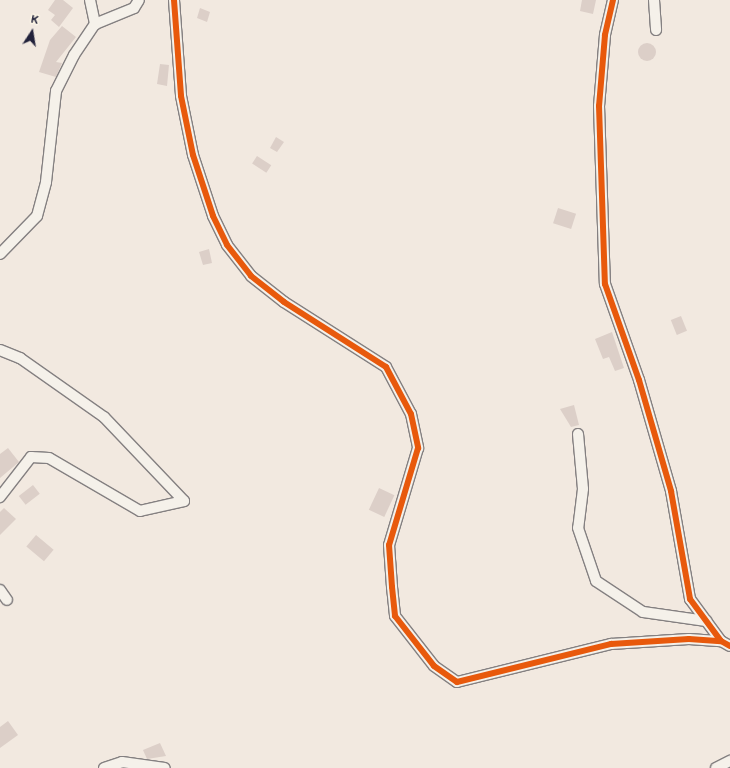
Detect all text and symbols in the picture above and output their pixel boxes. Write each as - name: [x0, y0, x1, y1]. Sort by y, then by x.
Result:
- north arrow: [12, 12, 52, 52]
- text: K: [30, 13, 40, 27]

